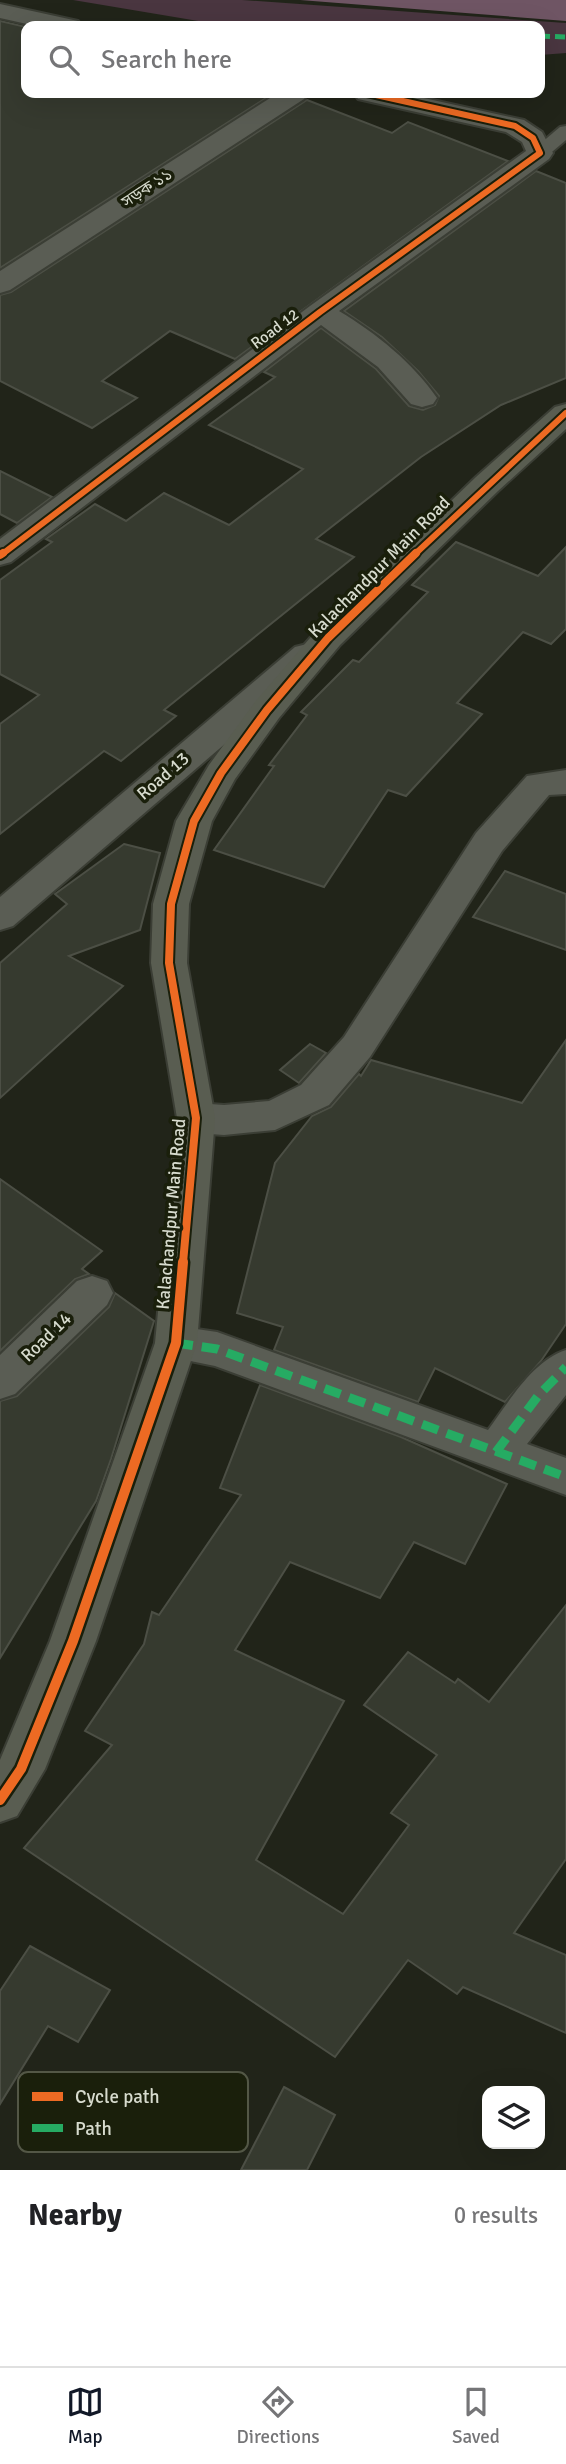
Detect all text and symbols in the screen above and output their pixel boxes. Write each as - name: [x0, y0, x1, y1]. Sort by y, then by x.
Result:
- search box: [21, 21, 545, 98]
- icon: search: [45, 41, 83, 79]
- text: Search here: [101, 44, 232, 76]
- street label: সড়ক ১১: [117, 164, 176, 212]
- street label: Road 12: [247, 304, 303, 354]
- street label: Kalachandpur Main Road: [303, 491, 455, 643]
- street label: Road 13: [132, 747, 194, 805]
- street label: Kalachandpur Main Road: [152, 1117, 190, 1311]
- street label: Road 14: [16, 1307, 76, 1366]
- legend: [18, 2072, 248, 2152]
- text: Cycle path: [75, 2085, 160, 2109]
- map controls: [482, 2086, 545, 2149]
- button: layers: [482, 2086, 545, 2149]
- text: Path: [75, 2117, 112, 2141]
- text: Nearby: [28, 2197, 122, 2234]
- text: 0 results: [454, 2201, 538, 2230]
- tab: Map: [66, 2383, 104, 2449]
- tab: Directions: [237, 2383, 320, 2449]
- tab: Saved: [452, 2383, 500, 2449]

